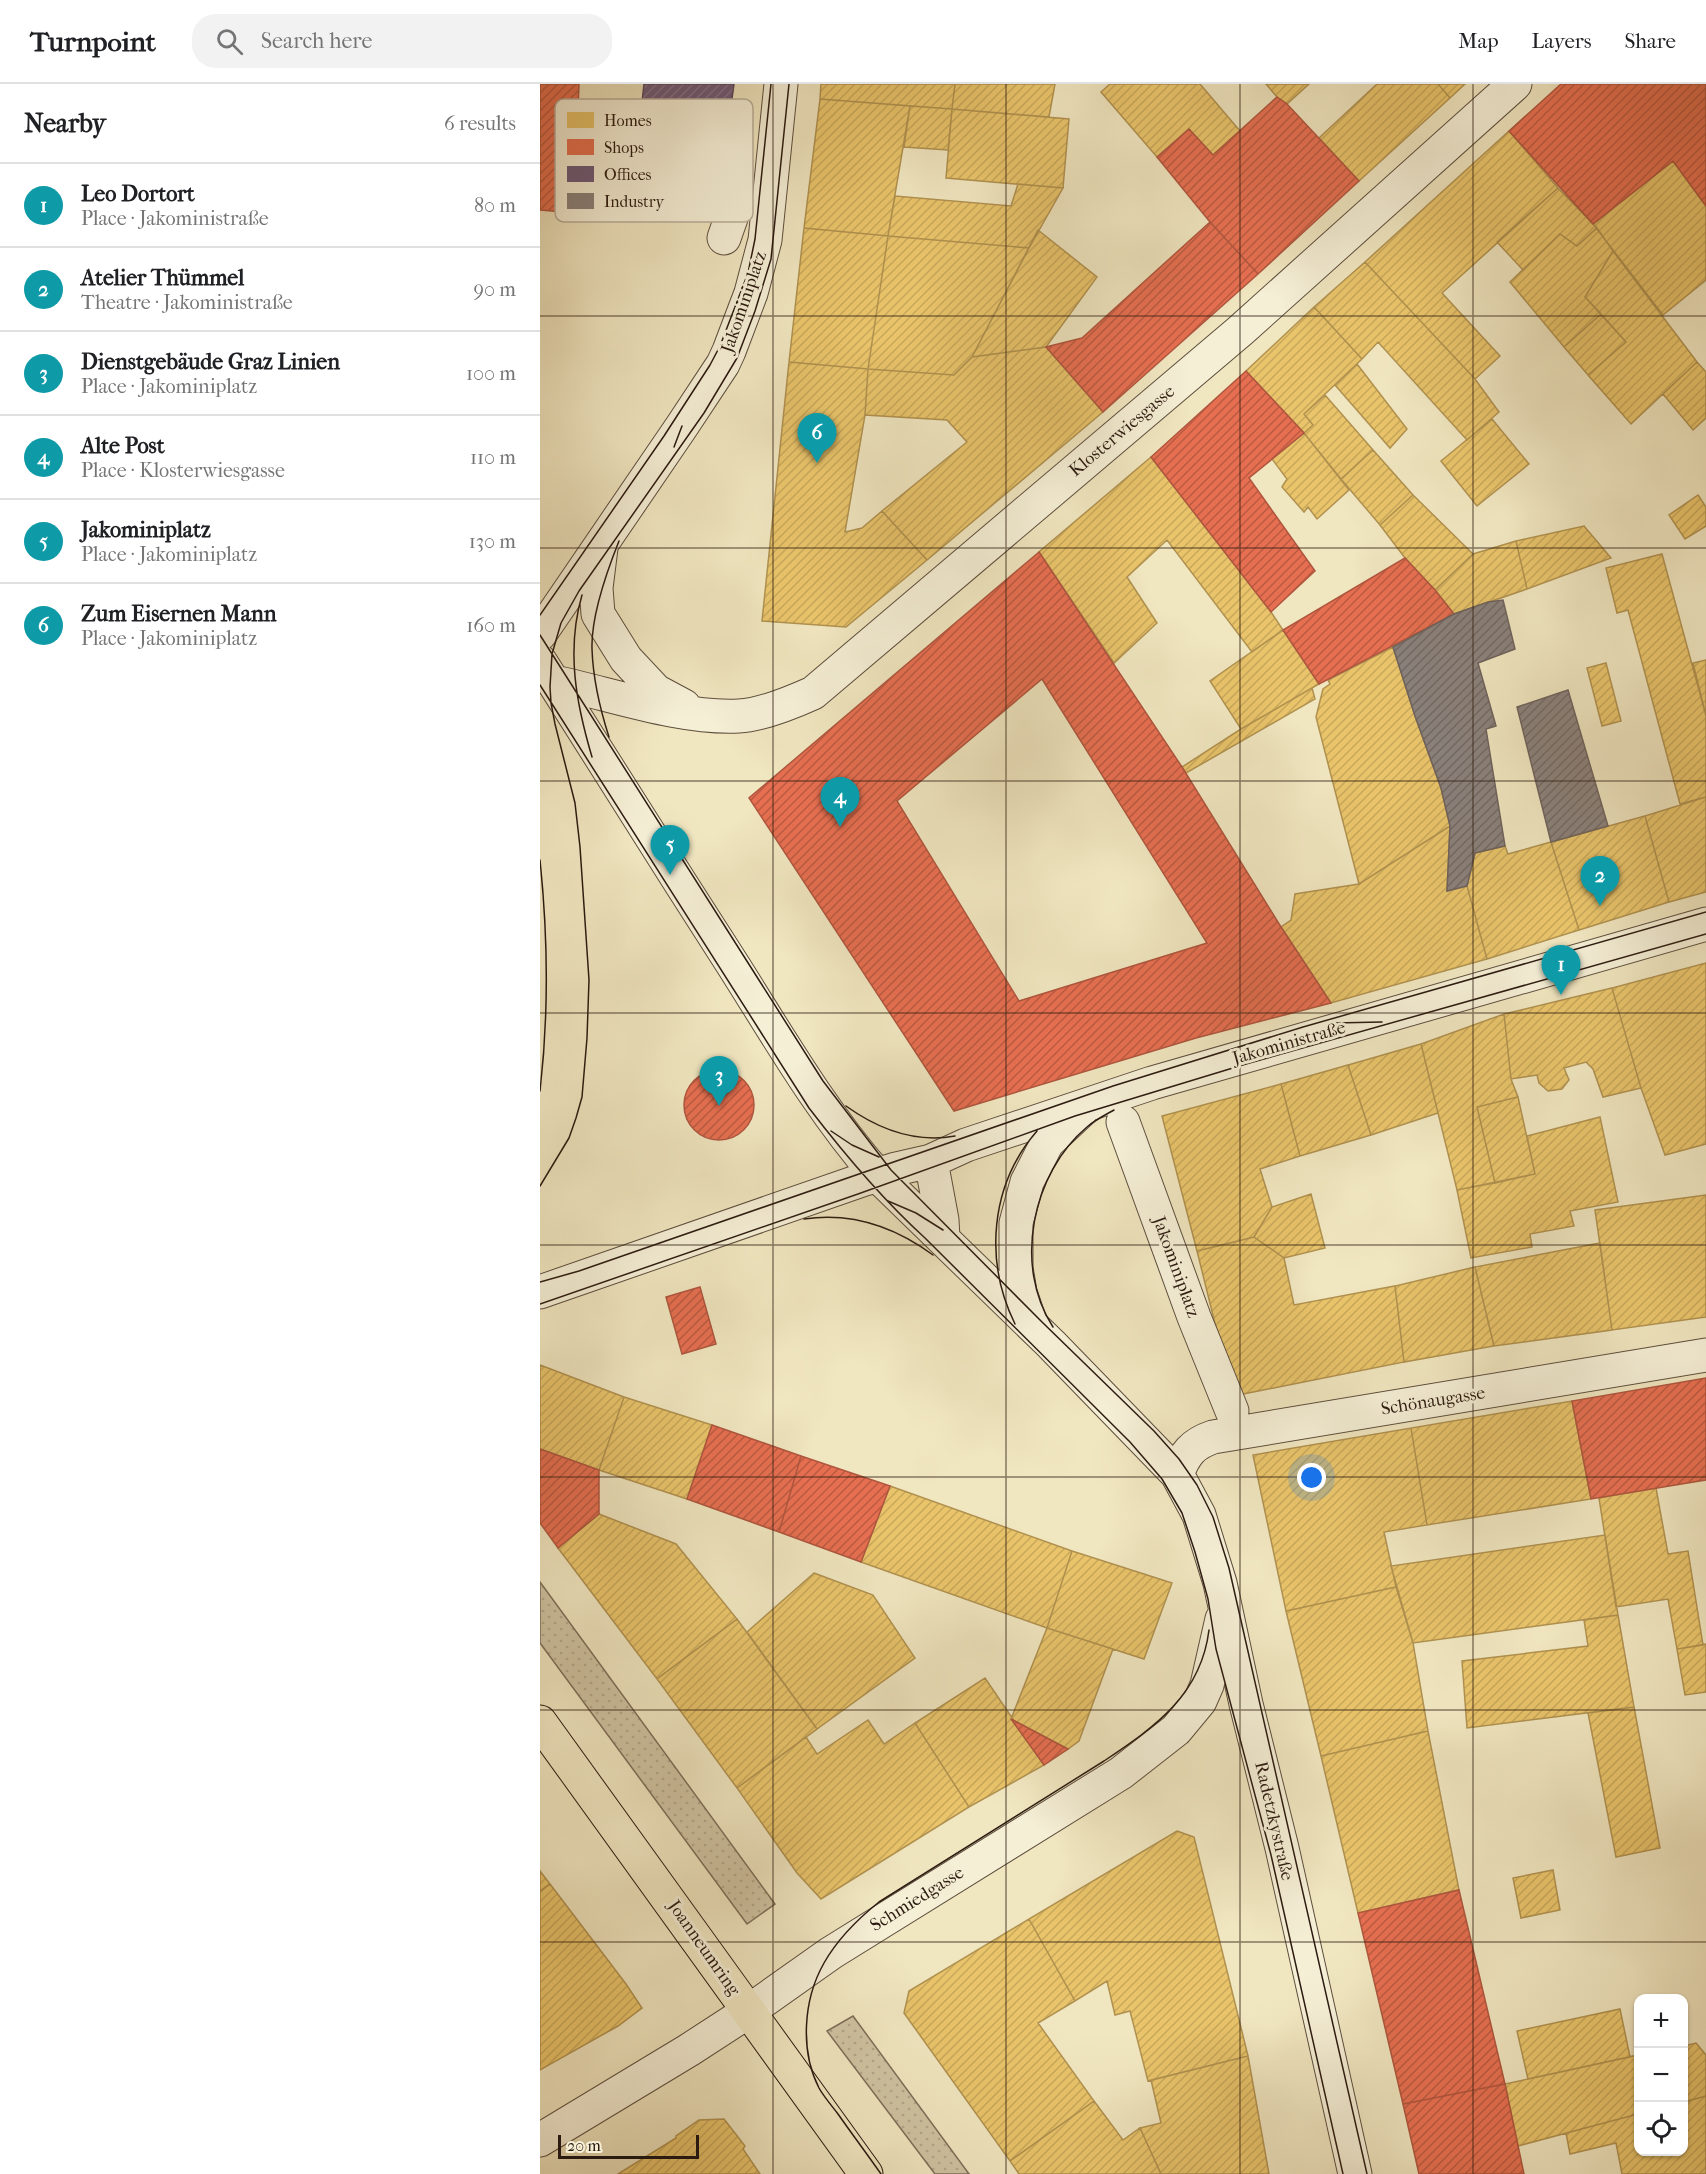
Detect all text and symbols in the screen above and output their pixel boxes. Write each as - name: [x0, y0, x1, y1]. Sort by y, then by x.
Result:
- search box: [192, 14, 612, 68]
- text: Turnpoint: [30, 25, 156, 58]
- icon: search: [213, 25, 246, 58]
- text: Search here: [261, 28, 372, 54]
- text: Map: [1458, 29, 1499, 53]
- text: Layers: [1532, 29, 1591, 53]
- text: Share: [1624, 29, 1676, 53]
- legend: [555, 99, 753, 222]
- text: Nearby: [24, 108, 106, 139]
- text: Homes: [604, 111, 652, 130]
- text: 6 results: [444, 112, 516, 135]
- text: Shops: [604, 138, 644, 157]
- text: Offices: [604, 165, 652, 184]
- text: Leo Dortort: [81, 181, 195, 207]
- text: Industry: [604, 192, 665, 211]
- text: 1: [40, 194, 47, 217]
- text: 80 m: [474, 194, 516, 217]
- text: Place · Jakoministraße: [81, 207, 269, 230]
- street label: Jakominiplatz: [716, 248, 771, 357]
- text: Atelier Thümmel: [81, 265, 244, 291]
- text: 2: [38, 278, 49, 301]
- text: 90 m: [474, 278, 516, 301]
- text: Theatre · Jakoministraße: [81, 291, 293, 314]
- text: Dienstgebäude Graz Linien: [81, 349, 340, 375]
- text: 3: [39, 362, 48, 385]
- text: 100 m: [466, 362, 516, 385]
- text: Place · Jakominiplatz: [81, 375, 257, 398]
- street label: Klosterwiesgasse: [1065, 381, 1179, 481]
- pin: 6: [798, 414, 836, 463]
- text: Alte Post: [81, 433, 165, 459]
- text: 4: [38, 446, 49, 469]
- text: 110 m: [470, 446, 516, 469]
- text: Place · Klosterwiesgasse: [81, 459, 285, 482]
- text: Jakominiplatz: [81, 517, 211, 543]
- text: 5: [39, 530, 48, 553]
- text: 130 m: [469, 530, 516, 553]
- text: Place · Jakominiplatz: [81, 543, 257, 566]
- text: Zum Eisernen Mann: [81, 601, 276, 627]
- text: 6: [38, 614, 49, 637]
- text: 160 m: [466, 614, 516, 637]
- text: Place · Jakominiplatz: [81, 627, 257, 650]
- pin: 4: [820, 778, 860, 827]
- pin: 5: [650, 826, 690, 875]
- pin: 2: [1580, 856, 1620, 906]
- pin: 1: [1542, 946, 1580, 995]
- street label: Jakoministraße: [1228, 1017, 1348, 1070]
- pin: 3: [700, 1056, 738, 1106]
- street label: Jakominiplatz: [1147, 1212, 1204, 1320]
- street label: Schönaugasse: [1379, 1382, 1487, 1420]
- your location: [1297, 1463, 1326, 1492]
- street label: Radetzkystraße: [1250, 1759, 1298, 1883]
- street label: Schmiedgasse: [866, 1862, 968, 1936]
- street label: Joanneumring: [662, 1895, 745, 2000]
- map controls: [1634, 1994, 1688, 2156]
- button: +: [1634, 1994, 1688, 2048]
- button: −: [1634, 2048, 1688, 2102]
- button: locate: [1634, 2102, 1688, 2156]
- scale bar: [558, 2132, 699, 2160]
- text: 20 m: [567, 2136, 601, 2155]

